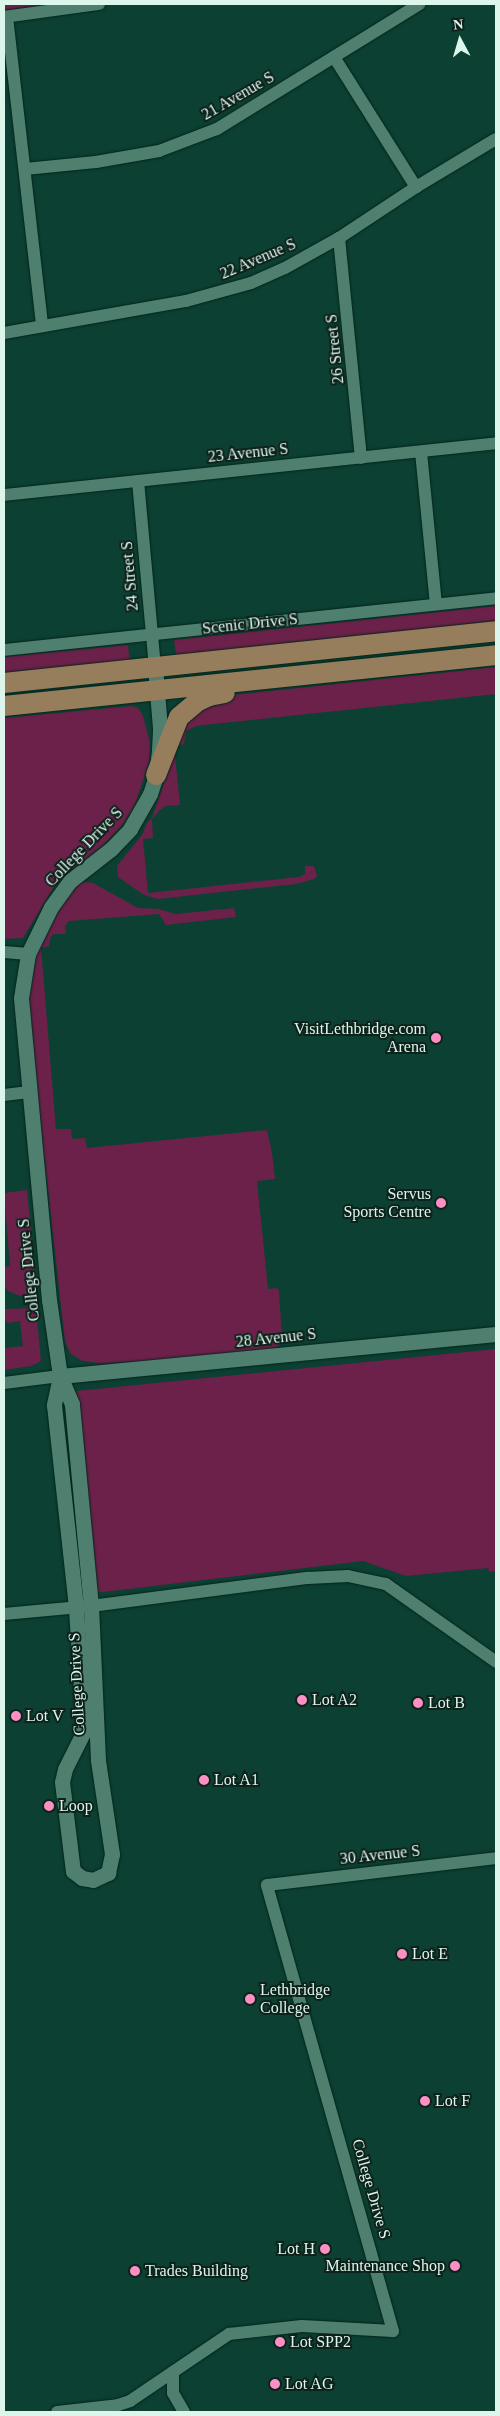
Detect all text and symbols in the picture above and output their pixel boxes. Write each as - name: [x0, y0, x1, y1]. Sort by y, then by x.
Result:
- north arrow: [435, 15, 485, 65]
- text: N: [453, 17, 464, 33]
- street label: 21 Avenue S: [198, 67, 278, 125]
- street label: 22 Avenue S: [217, 234, 299, 284]
- street label: 26 Street S: [322, 313, 348, 385]
- street label: 23 Avenue S: [206, 439, 290, 467]
- street label: 24 Street S: [117, 540, 143, 612]
- street label: Scenic Drive S: [201, 609, 299, 639]
- street label: College Drive S: [41, 803, 127, 891]
- place label: VisitLethbridge.com Arena: [294, 1019, 426, 1057]
- marker: VisitLethbridge.com Arena: [430, 1032, 442, 1044]
- place label: Servus Sports Centre: [343, 1184, 431, 1222]
- marker: Servus Sports Centre: [435, 1197, 447, 1209]
- street label: College Drive S: [14, 1218, 44, 1322]
- street label: 28 Avenue S: [234, 1324, 318, 1352]
- street label: College Drive S: [65, 1632, 89, 1736]
- place label: Lot A2: [312, 1690, 358, 1710]
- place label: Lot B: [428, 1693, 465, 1713]
- marker: Lot A2: [296, 1694, 308, 1706]
- marker: Lot B: [412, 1697, 424, 1709]
- place label: Lot V: [26, 1706, 64, 1726]
- marker: Lot V: [10, 1710, 22, 1722]
- place label: Lot A1: [214, 1770, 260, 1790]
- marker: Lot A1: [198, 1774, 210, 1786]
- place label: Loop: [59, 1796, 93, 1816]
- marker: Loop: [43, 1800, 55, 1812]
- street label: 30 Avenue S: [338, 1841, 422, 1869]
- place label: Lot E: [412, 1944, 448, 1964]
- marker: Lot E: [396, 1948, 408, 1960]
- place label: Lethbridge College: [260, 1980, 330, 2018]
- marker: Lethbridge College: [244, 1993, 256, 2005]
- place label: Lot F: [435, 2091, 470, 2111]
- marker: Lot F: [419, 2095, 431, 2107]
- street label: College Drive S: [348, 2137, 394, 2241]
- place label: Lot H: [277, 2239, 315, 2259]
- marker: Lot H: [319, 2243, 331, 2255]
- place label: Maintenance Shop: [325, 2256, 445, 2276]
- marker: Maintenance Shop: [449, 2260, 461, 2272]
- place label: Trades Building: [145, 2261, 248, 2281]
- marker: Trades Building: [129, 2265, 141, 2277]
- place label: Lot SPP2: [290, 2332, 351, 2352]
- marker: Lot SPP2: [274, 2336, 286, 2348]
- place label: Lot AG: [285, 2374, 334, 2394]
- marker: Lot AG: [269, 2378, 281, 2390]

